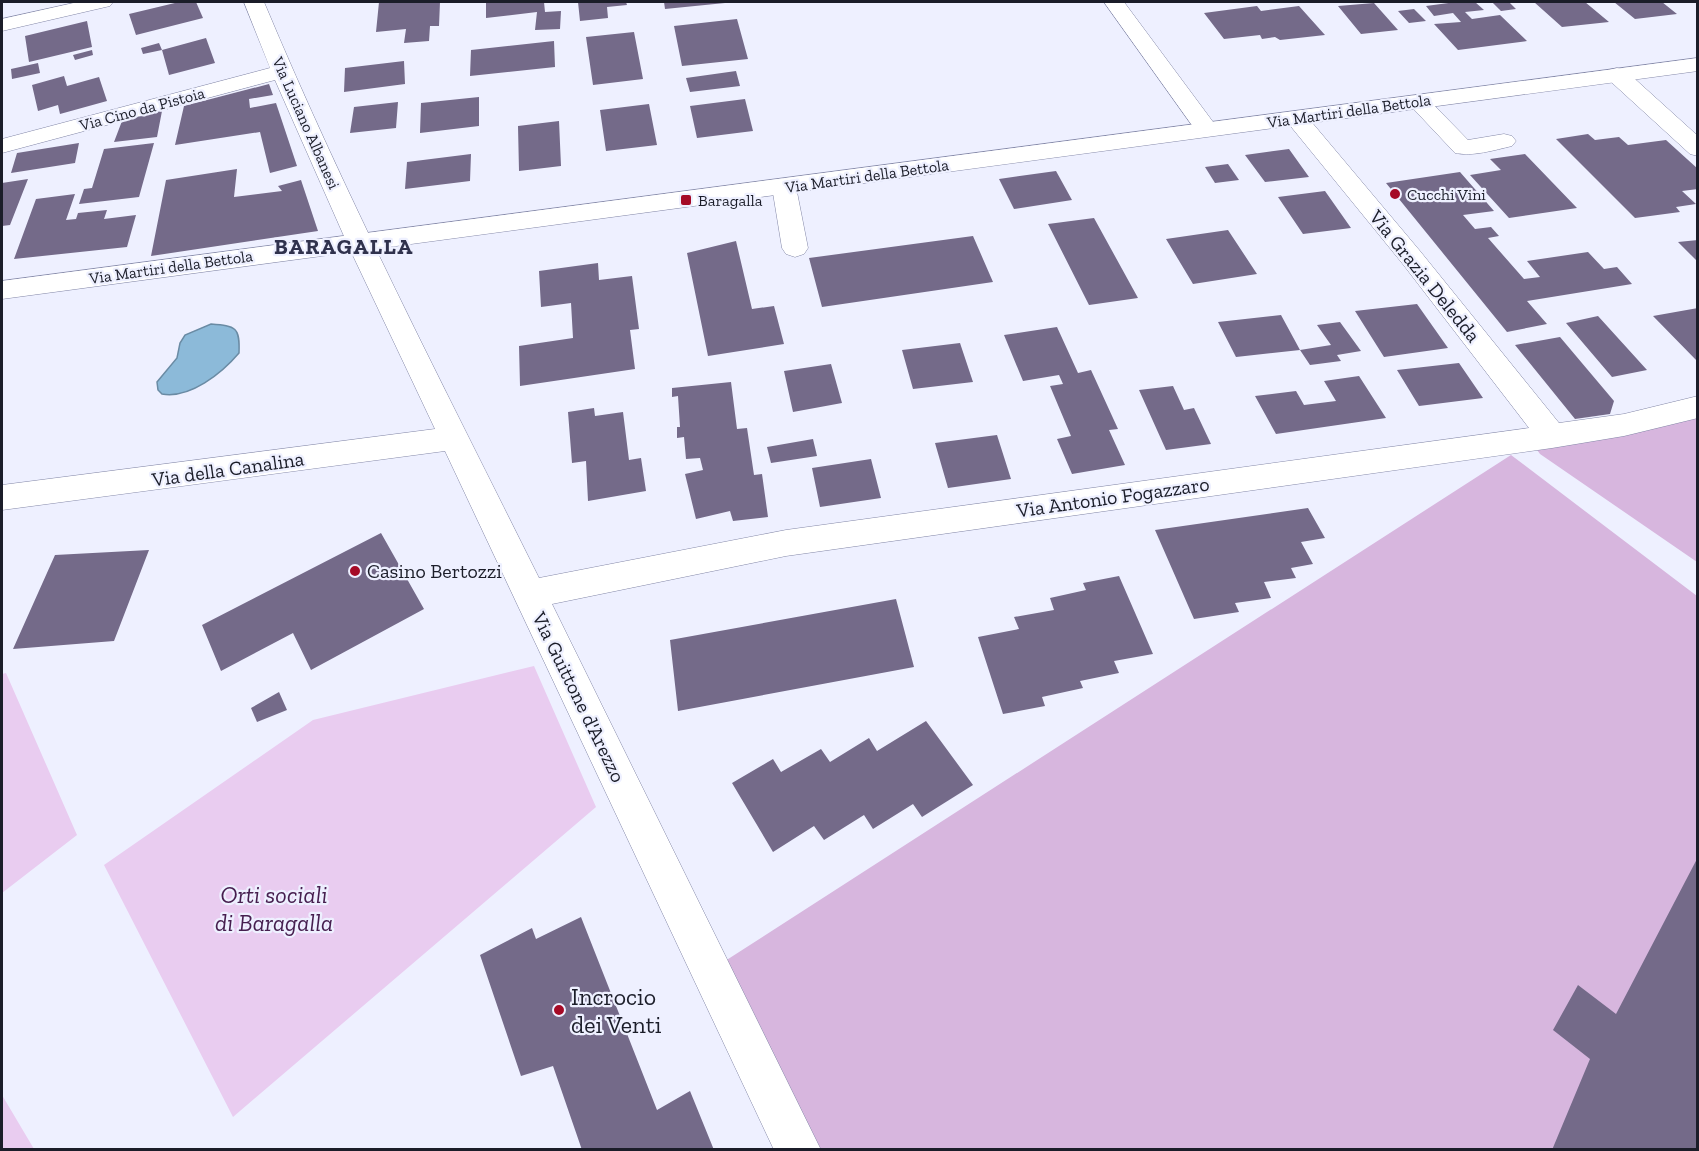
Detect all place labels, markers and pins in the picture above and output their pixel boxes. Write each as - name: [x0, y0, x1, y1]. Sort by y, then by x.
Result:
- place label: Cucchi Vini: [1407, 185, 1486, 204]
- marker: Cucchi Vini: [1388, 187, 1402, 201]
- place label: Baragalla: [698, 191, 763, 210]
- marker: Baragalla: [679, 193, 693, 207]
- place label: Casino Bertozzi: [367, 559, 502, 583]
- marker: Casino Bertozzi: [348, 564, 362, 578]
- place label: Incrocio dei Venti: [571, 982, 662, 1039]
- marker: Incrocio dei Venti: [552, 1003, 566, 1017]

